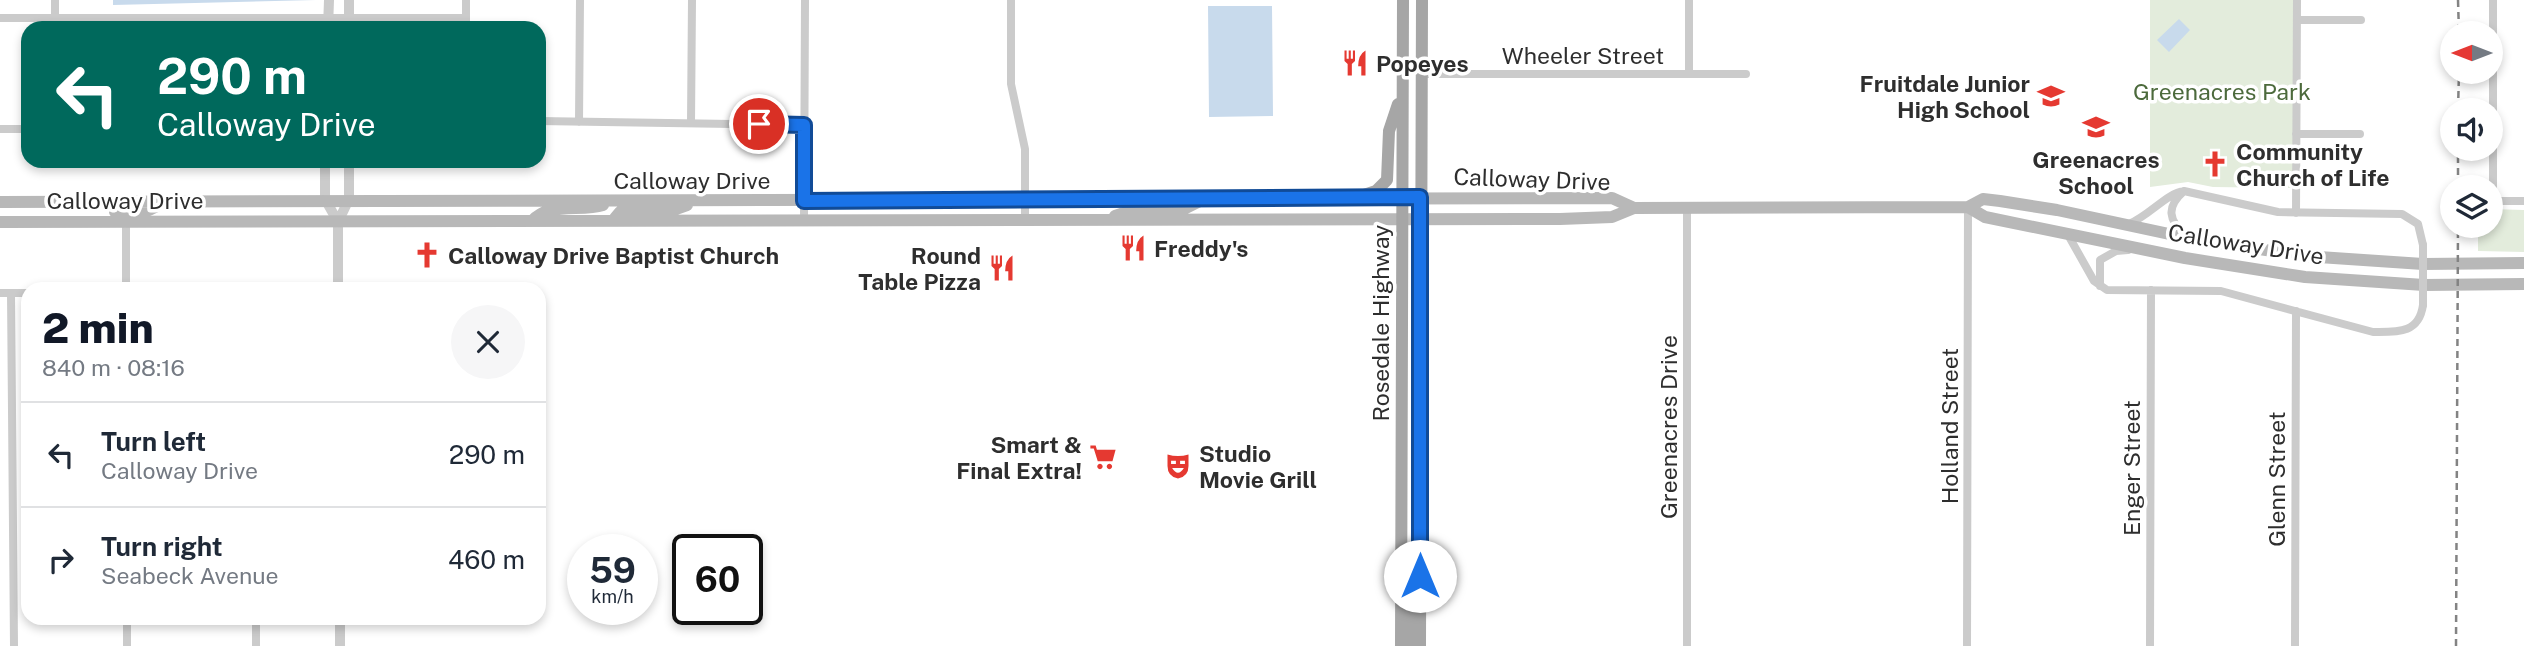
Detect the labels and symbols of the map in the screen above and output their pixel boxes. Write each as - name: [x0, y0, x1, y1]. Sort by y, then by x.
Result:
- north arrow: [2440, 21, 2502, 84]
- street label: Wheeler Street: [1502, 42, 1664, 69]
- restaurant icon: Popeyes: [1340, 48, 1370, 78]
- place label: Popeyes: [1376, 50, 1469, 77]
- place label: Fruitdale Junior High School: [1860, 70, 2030, 123]
- park label: Greenacres Park: [2133, 78, 2311, 105]
- school or university icon: Fruitdale Junior High School: [2036, 81, 2066, 111]
- pin: [729, 94, 789, 154]
- school or university icon: Greenacres School: [2081, 112, 2111, 142]
- place label: Community Church of Life: [2236, 138, 2389, 191]
- place label: Greenacres School: [2032, 146, 2160, 199]
- church icon: Community Church of Life: [2200, 149, 2230, 179]
- street label: Calloway Drive: [1453, 163, 1611, 195]
- street label: Calloway Drive: [613, 167, 771, 194]
- street label: Calloway Drive: [46, 187, 204, 214]
- street label: Calloway Drive: [2166, 218, 2326, 270]
- street label: Rosedale Highway: [1367, 225, 1394, 421]
- restaurant icon: Freddy's: [1118, 233, 1148, 263]
- place label: Freddy's: [1154, 235, 1248, 262]
- church icon: Calloway Drive Baptist Church: [412, 240, 442, 270]
- place label: Calloway Drive Baptist Church: [448, 242, 779, 269]
- place label: Round Table Pizza: [858, 242, 981, 295]
- restaurant icon: Round Table Pizza: [987, 253, 1017, 283]
- street label: Greenacres Drive: [1655, 335, 1682, 519]
- street label: Holland Street: [1936, 348, 1963, 504]
- street label: Enger Street: [2118, 400, 2145, 536]
- street label: Glenn Street: [2263, 411, 2290, 547]
- place label: Smart & Final Extra!: [956, 431, 1082, 484]
- place label: Studio Movie Grill: [1199, 440, 1317, 493]
- supermarket icon: Smart & Final Extra!: [1088, 442, 1118, 472]
- theatre icon: Studio Movie Grill: [1163, 451, 1193, 481]
- speed limit sign: 60: [672, 534, 763, 625]
- position arrow: [1383, 539, 1457, 613]

